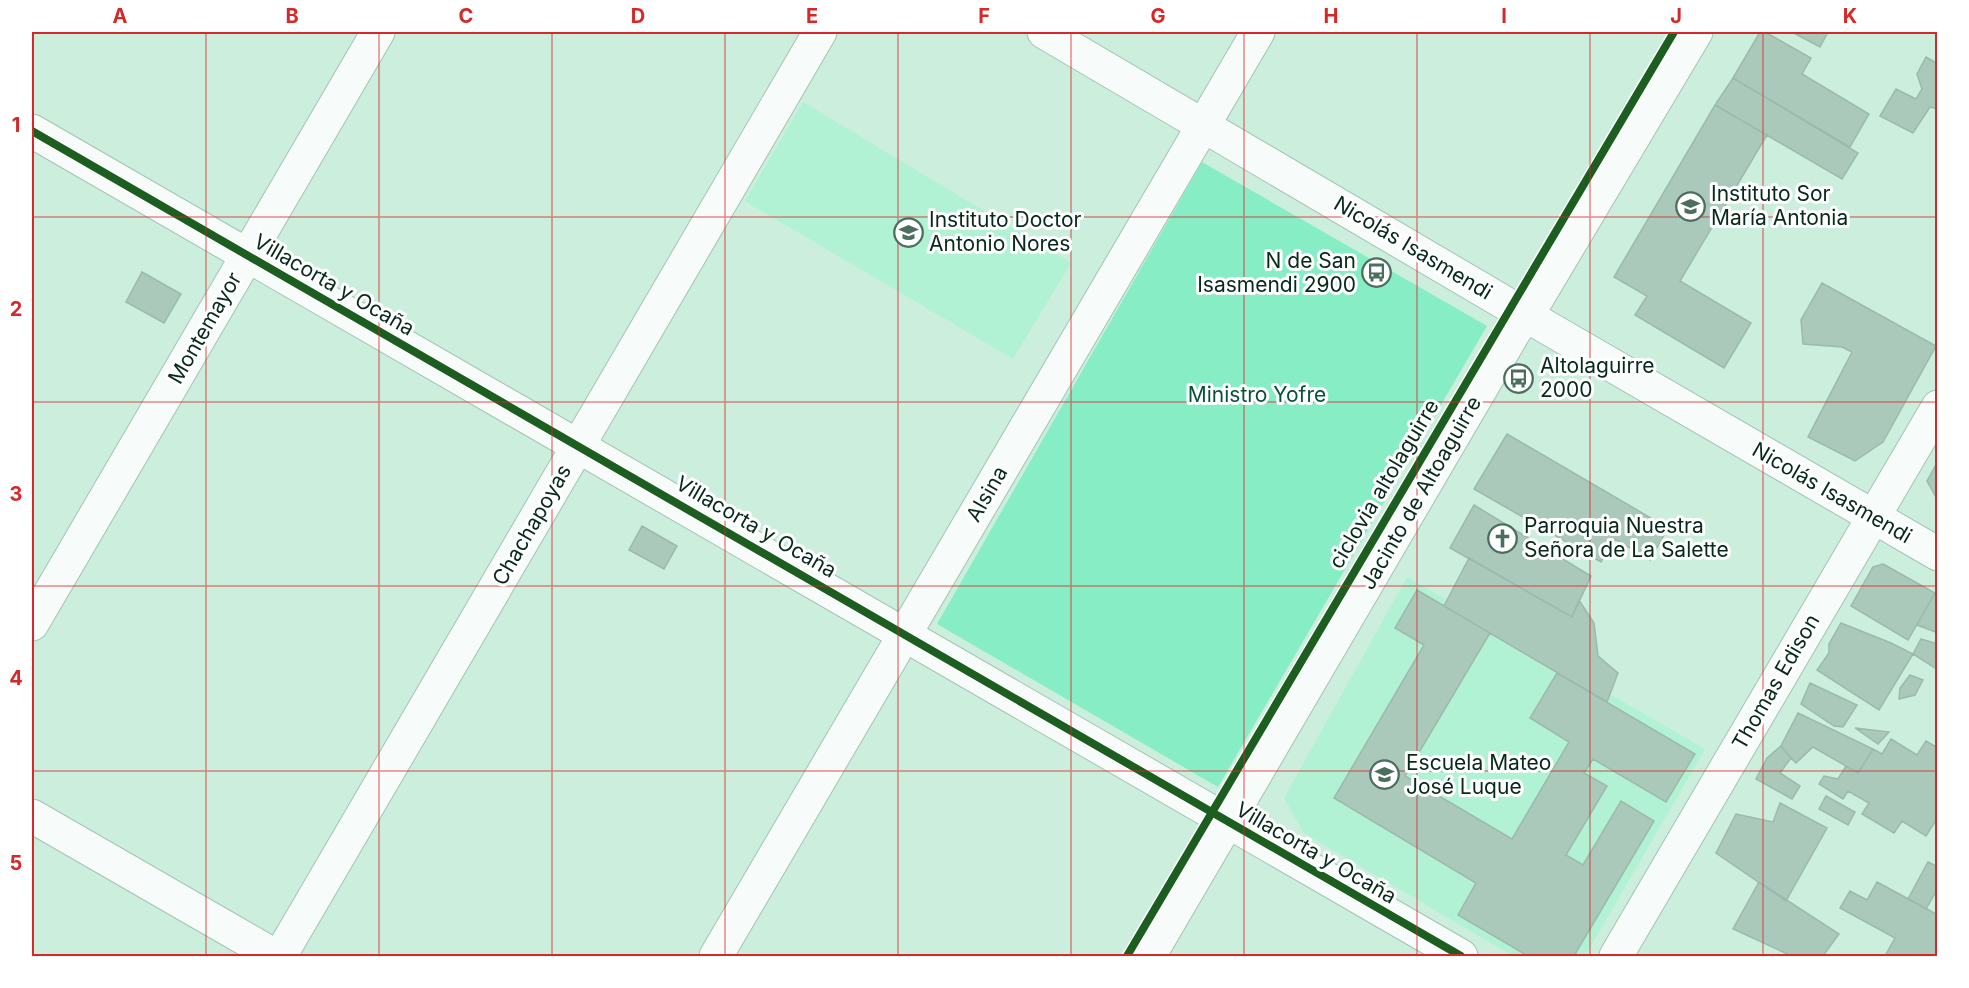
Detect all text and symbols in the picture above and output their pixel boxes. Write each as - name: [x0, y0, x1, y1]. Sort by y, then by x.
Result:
- text: A: [113, 4, 128, 28]
- text: B: [285, 4, 299, 28]
- text: C: [459, 4, 473, 28]
- text: D: [631, 4, 645, 28]
- text: E: [806, 4, 818, 28]
- text: F: [978, 4, 990, 28]
- text: G: [1150, 4, 1166, 28]
- text: H: [1324, 4, 1338, 28]
- text: I: [1501, 4, 1507, 28]
- text: J: [1670, 4, 1682, 28]
- text: K: [1843, 4, 1857, 28]
- text: 1: [12, 113, 20, 137]
- place label: Instituto Sor María Antonia: [1711, 181, 1848, 230]
- school or university icon: Instituto Sor María Antonia: [1674, 190, 1706, 222]
- street label: Nicolás Isasmendi: [1330, 191, 1497, 305]
- place label: Instituto Doctor Antonio Nores: [929, 207, 1082, 256]
- school or university icon: Instituto Doctor Antonio Nores: [892, 216, 924, 248]
- street label: Villacorta y Ocaña: [250, 228, 419, 341]
- place label: N de San Isasmendi 2900: [1197, 248, 1356, 297]
- bus stop icon: N de San Isasmendi 2900: [1361, 257, 1393, 289]
- street label: Montemayor: [163, 267, 247, 388]
- text: 2: [10, 297, 22, 321]
- place label: Altolaguirre 2000: [1540, 353, 1654, 402]
- bus stop icon: Altolaguirre 2000: [1503, 362, 1535, 394]
- park label: Ministro Yofre: [1188, 382, 1326, 407]
- street label: Jacinto de Altoaguirre: [1355, 392, 1486, 594]
- street label: ciclovia altolaguirre: [1323, 395, 1444, 573]
- street label: Nicolás Isasmendi: [1748, 437, 1916, 548]
- street label: Chachapoyas: [487, 460, 576, 590]
- street label: Alsina: [961, 462, 1012, 526]
- street label: Villacorta y Ocaña: [672, 470, 841, 583]
- text: 3: [10, 482, 22, 506]
- place label: Parroquia Nuestra Señora de La Salette: [1524, 513, 1729, 562]
- church icon: Parroquia Nuestra Señora de La Salette: [1487, 522, 1519, 554]
- street label: Thomas Edison: [1727, 610, 1824, 754]
- text: 4: [9, 666, 23, 690]
- place label: Escuela Mateo José Luque: [1406, 750, 1551, 799]
- school or university icon: Escuela Mateo José Luque: [1369, 759, 1401, 791]
- street label: Villacorta y Ocaña: [1232, 796, 1401, 909]
- text: 5: [10, 851, 22, 875]

